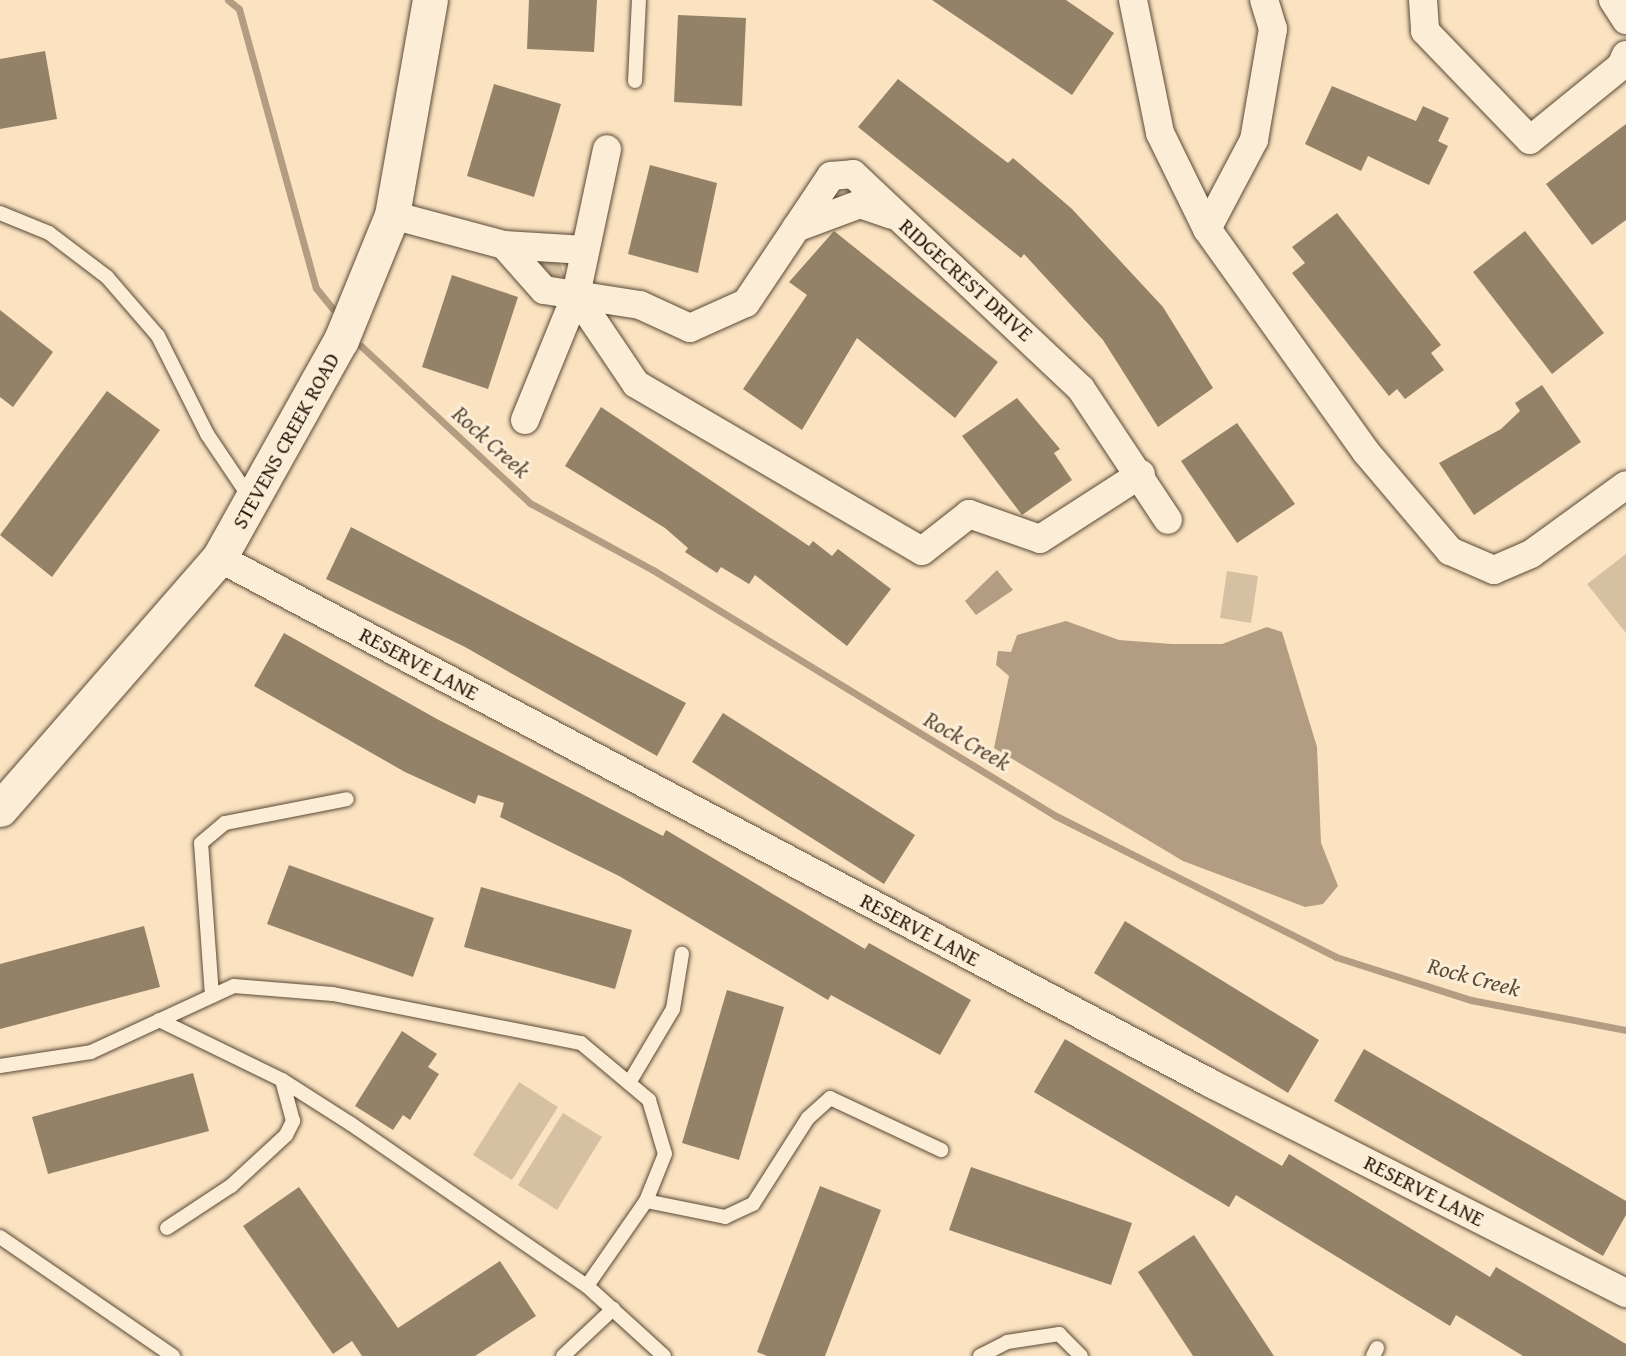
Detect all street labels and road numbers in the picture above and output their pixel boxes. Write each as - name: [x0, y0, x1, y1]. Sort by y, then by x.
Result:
- street label: RIDGECREST DRIVE: [894, 214, 1038, 346]
- street label: STEVENS CREEK ROAD: [227, 349, 345, 533]
- street label: RESERVE LANE: [355, 622, 483, 706]
- street label: RESERVE LANE: [856, 888, 984, 972]
- street label: RESERVE LANE: [1360, 1150, 1488, 1232]

